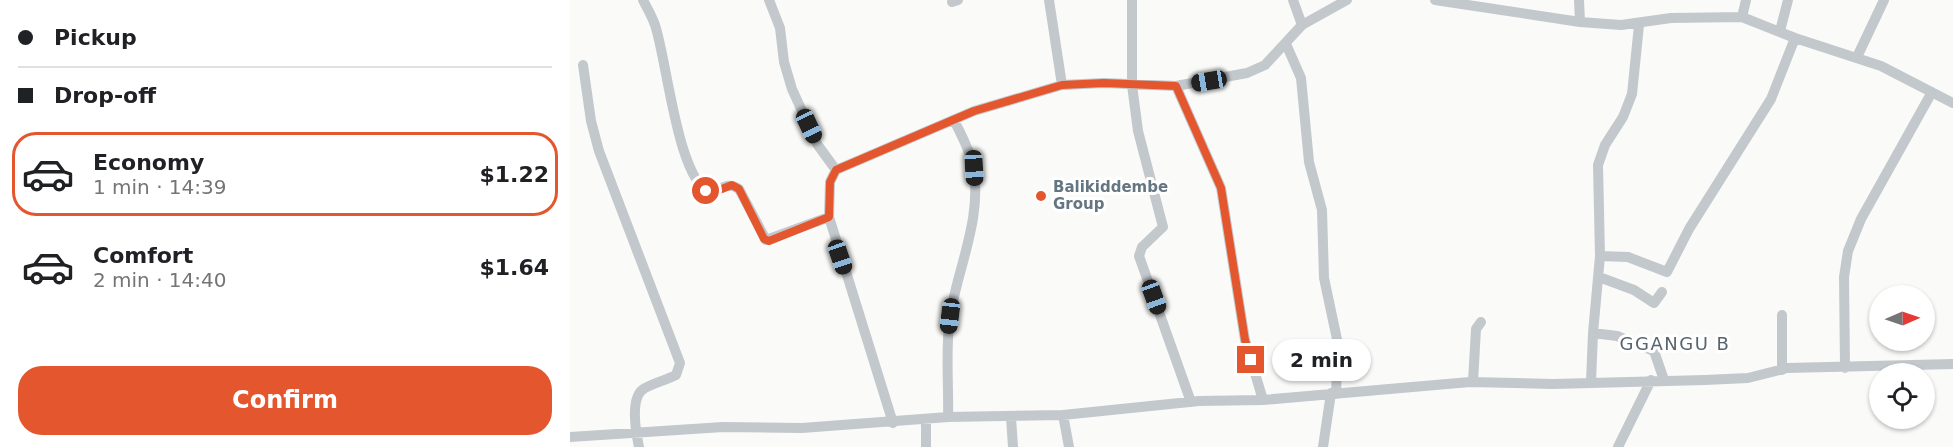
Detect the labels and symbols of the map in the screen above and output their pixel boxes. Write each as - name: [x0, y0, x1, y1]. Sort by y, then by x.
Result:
- car: [1190, 69, 1228, 93]
- car: [793, 106, 825, 146]
- car: [964, 150, 984, 186]
- route start: [692, 177, 719, 204]
- place label: Balikiddembe Group: [1053, 178, 1168, 213]
- marker: Balikiddembe Group: [1034, 189, 1048, 203]
- car: [826, 237, 854, 277]
- car: [1139, 277, 1169, 317]
- north arrow: [1869, 285, 1935, 351]
- car: [939, 297, 961, 335]
- district label: GGANGU B: [1620, 333, 1730, 354]
- callout: 2 min: [1272, 339, 1371, 381]
- route end: [1237, 346, 1264, 373]

